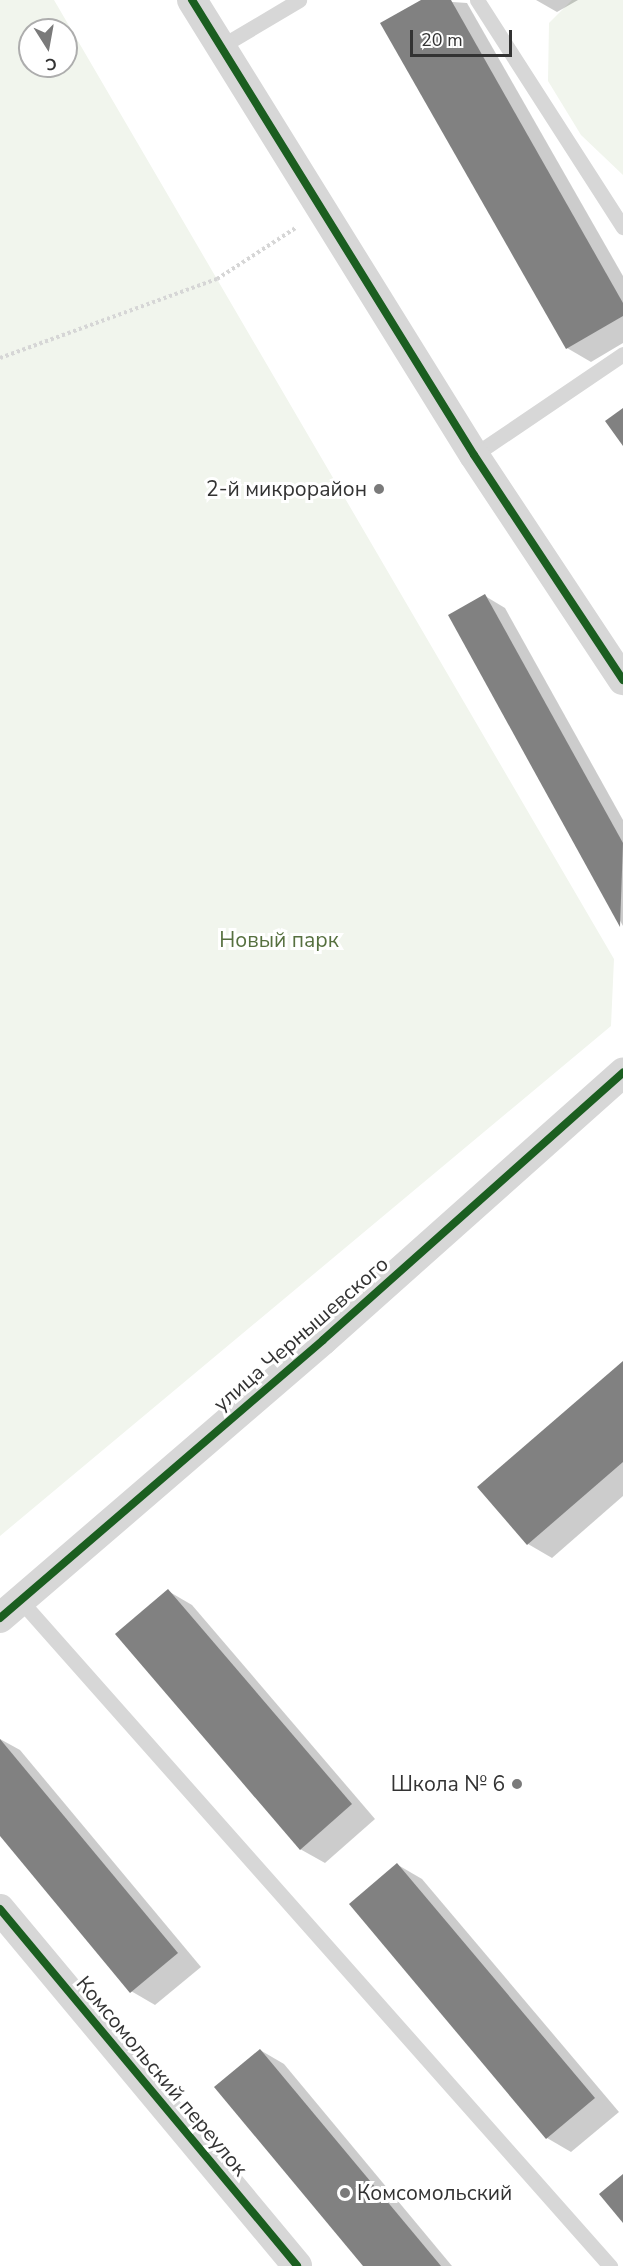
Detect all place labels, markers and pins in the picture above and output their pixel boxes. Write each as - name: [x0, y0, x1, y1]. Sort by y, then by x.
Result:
- place label: 2-й микрорайон: [206, 476, 367, 502]
- marker: 2-й микрорайон: [372, 482, 386, 496]
- place label: Школа № 6: [391, 1771, 505, 1797]
- marker: Школа № 6: [510, 1777, 524, 1791]
- place label: Комсомольский: [357, 2180, 512, 2206]
- marker: Комсомольский: [338, 2186, 352, 2200]

